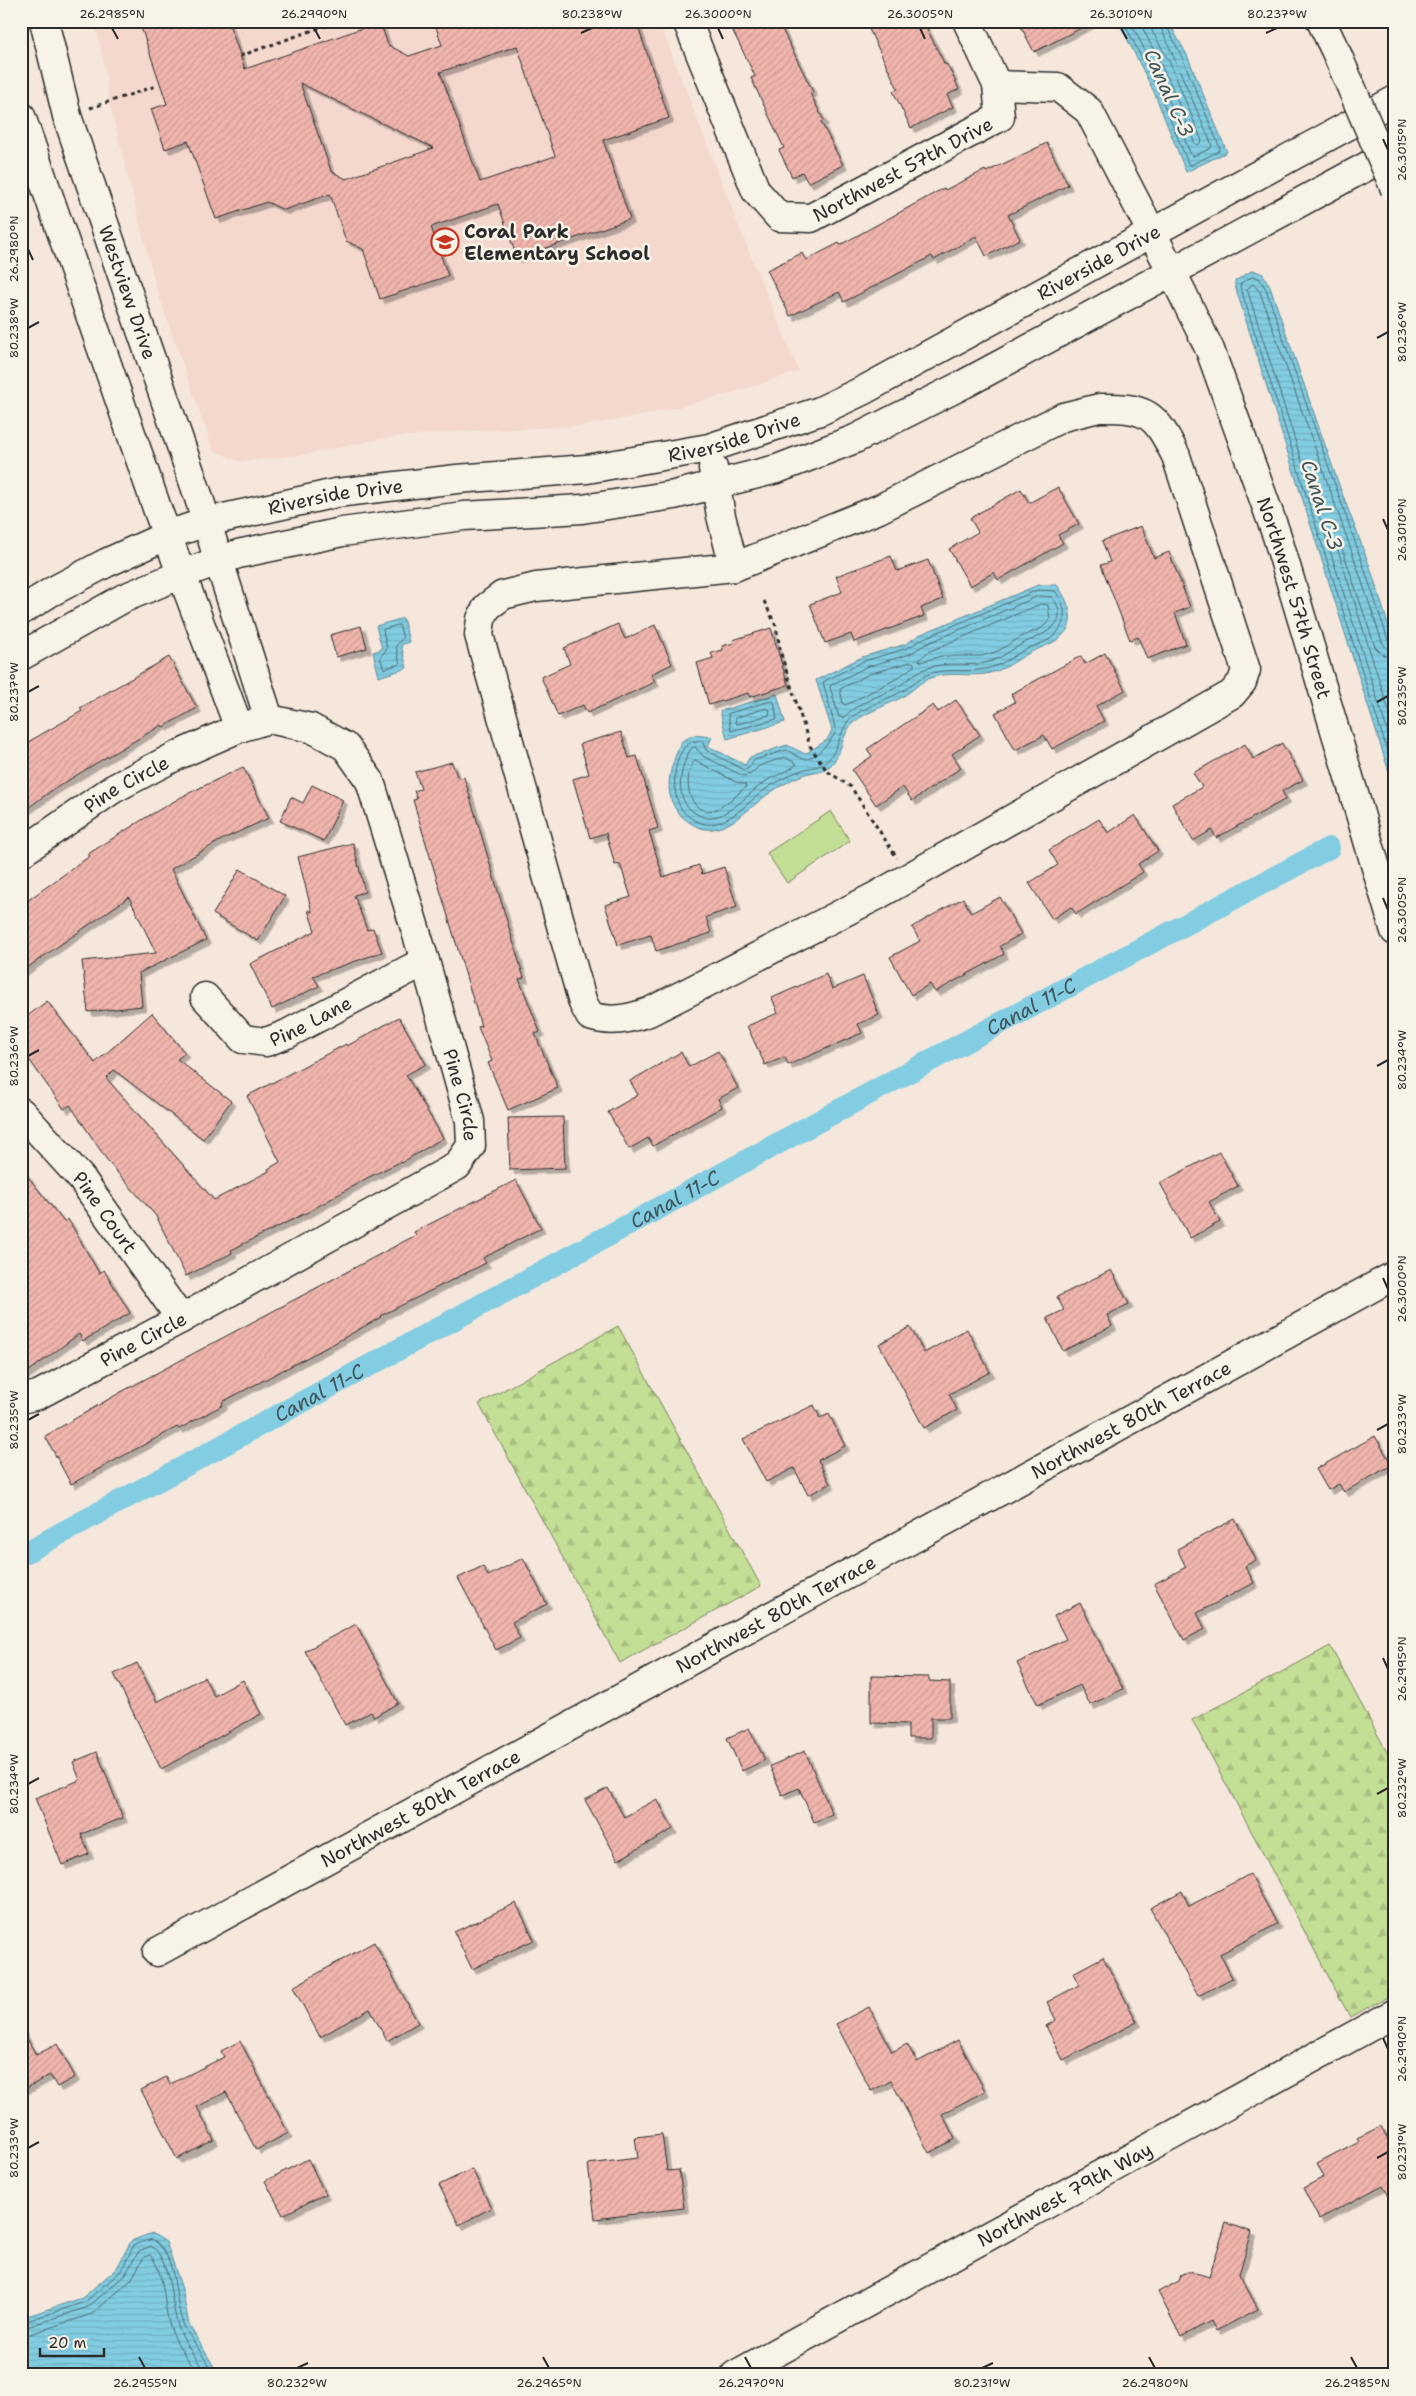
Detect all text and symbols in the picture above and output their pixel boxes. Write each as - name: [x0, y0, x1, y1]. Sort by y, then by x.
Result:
- text: 26.2985°N: [79, 6, 145, 22]
- text: 26.2990°N: [281, 6, 347, 22]
- text: 80.238°W: [562, 6, 622, 22]
- text: 26.3000°N: [684, 6, 752, 22]
- text: 26.3005°N: [887, 6, 953, 22]
- text: 26.3010°N: [1089, 6, 1153, 22]
- text: 80.237°W: [1247, 6, 1307, 22]
- water label: Canal C-3: [1138, 45, 1200, 141]
- street label: Northwest 57th Drive: [808, 111, 997, 228]
- text: 26.3015°N: [1394, 119, 1410, 181]
- text: 26.2980°N: [6, 216, 22, 282]
- place label: Coral Park Elementary School: [464, 219, 650, 266]
- street label: Riverside Drive: [1033, 219, 1165, 306]
- street label: Westview Drive: [93, 222, 162, 363]
- school or university icon: Coral Park Elementary School: [430, 227, 460, 257]
- text: 80.238°W: [6, 298, 22, 358]
- text: 80.236°W: [1394, 302, 1410, 362]
- street label: Riverside Drive: [666, 406, 804, 468]
- water label: Canal C-3: [1295, 456, 1349, 554]
- street label: Riverside Drive: [266, 473, 404, 521]
- street label: Northwest 57th Street: [1251, 493, 1337, 702]
- text: 26.3010°N: [1394, 498, 1410, 562]
- text: 80.237°W: [6, 662, 22, 722]
- text: 80.235°W: [1394, 666, 1410, 726]
- street label: Pine Circle: [79, 750, 173, 819]
- text: 26.3005°N: [1394, 877, 1410, 943]
- water label: Canal 11-C: [981, 972, 1081, 1042]
- street label: Pine Lane: [266, 990, 356, 1053]
- text: 80.236°W: [6, 1026, 22, 1086]
- text: 80.234°W: [1394, 1030, 1410, 1090]
- street label: Pine Circle: [437, 1046, 483, 1142]
- water label: Canal 11-C: [625, 1164, 725, 1234]
- street label: Pine Court: [67, 1166, 142, 1258]
- text: 26.3000°N: [1394, 1255, 1410, 1323]
- street label: Pine Circle: [95, 1306, 191, 1373]
- street label: Northwest 80th Terrace: [1027, 1355, 1236, 1485]
- water label: Canal 11-C: [269, 1358, 369, 1428]
- text: 80.235°W: [6, 1390, 22, 1450]
- text: 80.233°W: [1394, 1394, 1410, 1454]
- street label: Northwest 80th Terrace: [671, 1549, 880, 1679]
- text: 26.2995°N: [1394, 1636, 1410, 1702]
- street label: Northwest 80th Terrace: [316, 1744, 525, 1873]
- text: 80.234°W: [6, 1754, 22, 1814]
- text: 80.232°W: [1394, 1758, 1410, 1818]
- text: 26.2990°N: [1394, 2016, 1410, 2082]
- text: 80.233°W: [6, 2118, 22, 2178]
- text: 80.231°W: [1394, 2123, 1410, 2181]
- street label: Northwest 79th Way: [973, 2137, 1157, 2253]
- scale bar: [40, 2326, 104, 2358]
- text: 20 m: [48, 2333, 87, 2353]
- text: 26.2955°N: [113, 2375, 177, 2391]
- text: 80.232°W: [267, 2375, 327, 2391]
- text: 26.2965°N: [516, 2375, 582, 2391]
- text: 26.2970°N: [718, 2375, 784, 2391]
- text: 80.231°W: [953, 2375, 1011, 2391]
- text: 26.2980°N: [1122, 2375, 1188, 2391]
- text: 26.2985°N: [1324, 2375, 1390, 2391]

